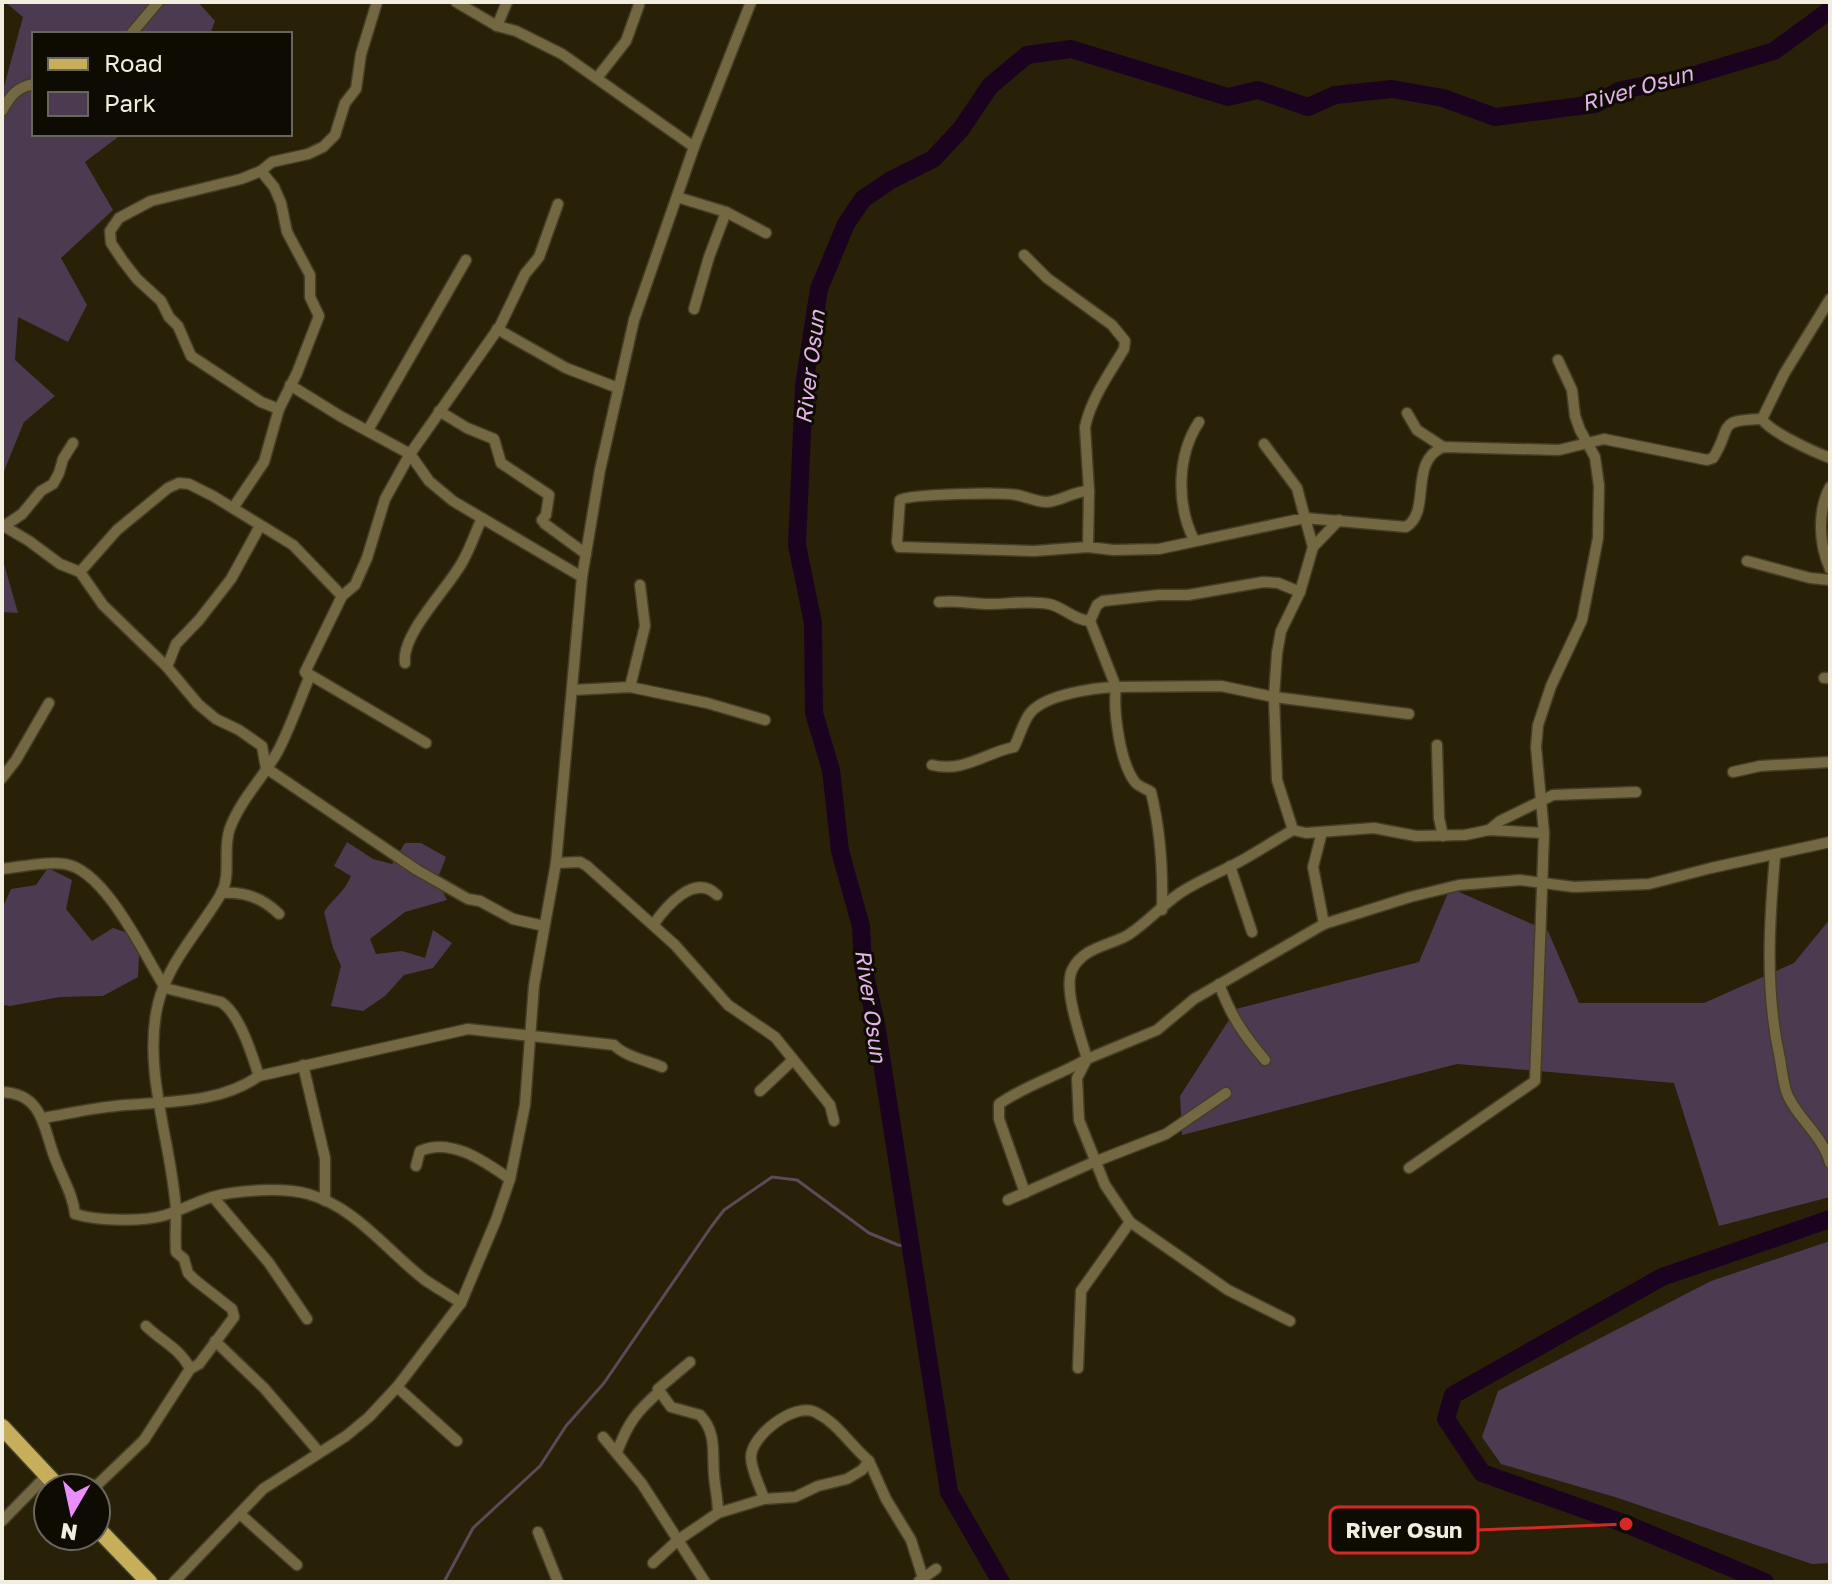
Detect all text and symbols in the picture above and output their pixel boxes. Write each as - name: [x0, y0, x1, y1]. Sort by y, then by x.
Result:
- legend: [32, 32, 292, 136]
- text: Road: [104, 48, 163, 77]
- water label: River Osun: [1578, 58, 1697, 116]
- text: Park: [104, 88, 156, 117]
- water label: River Osun: [789, 307, 830, 425]
- water label: River Osun: [850, 947, 893, 1066]
- north arrow: [32, 1472, 112, 1552]
- callout: River Osun: [1330, 1507, 1478, 1553]
- text: River Osun: [1346, 1516, 1462, 1543]
- text: N: [58, 1518, 79, 1547]

